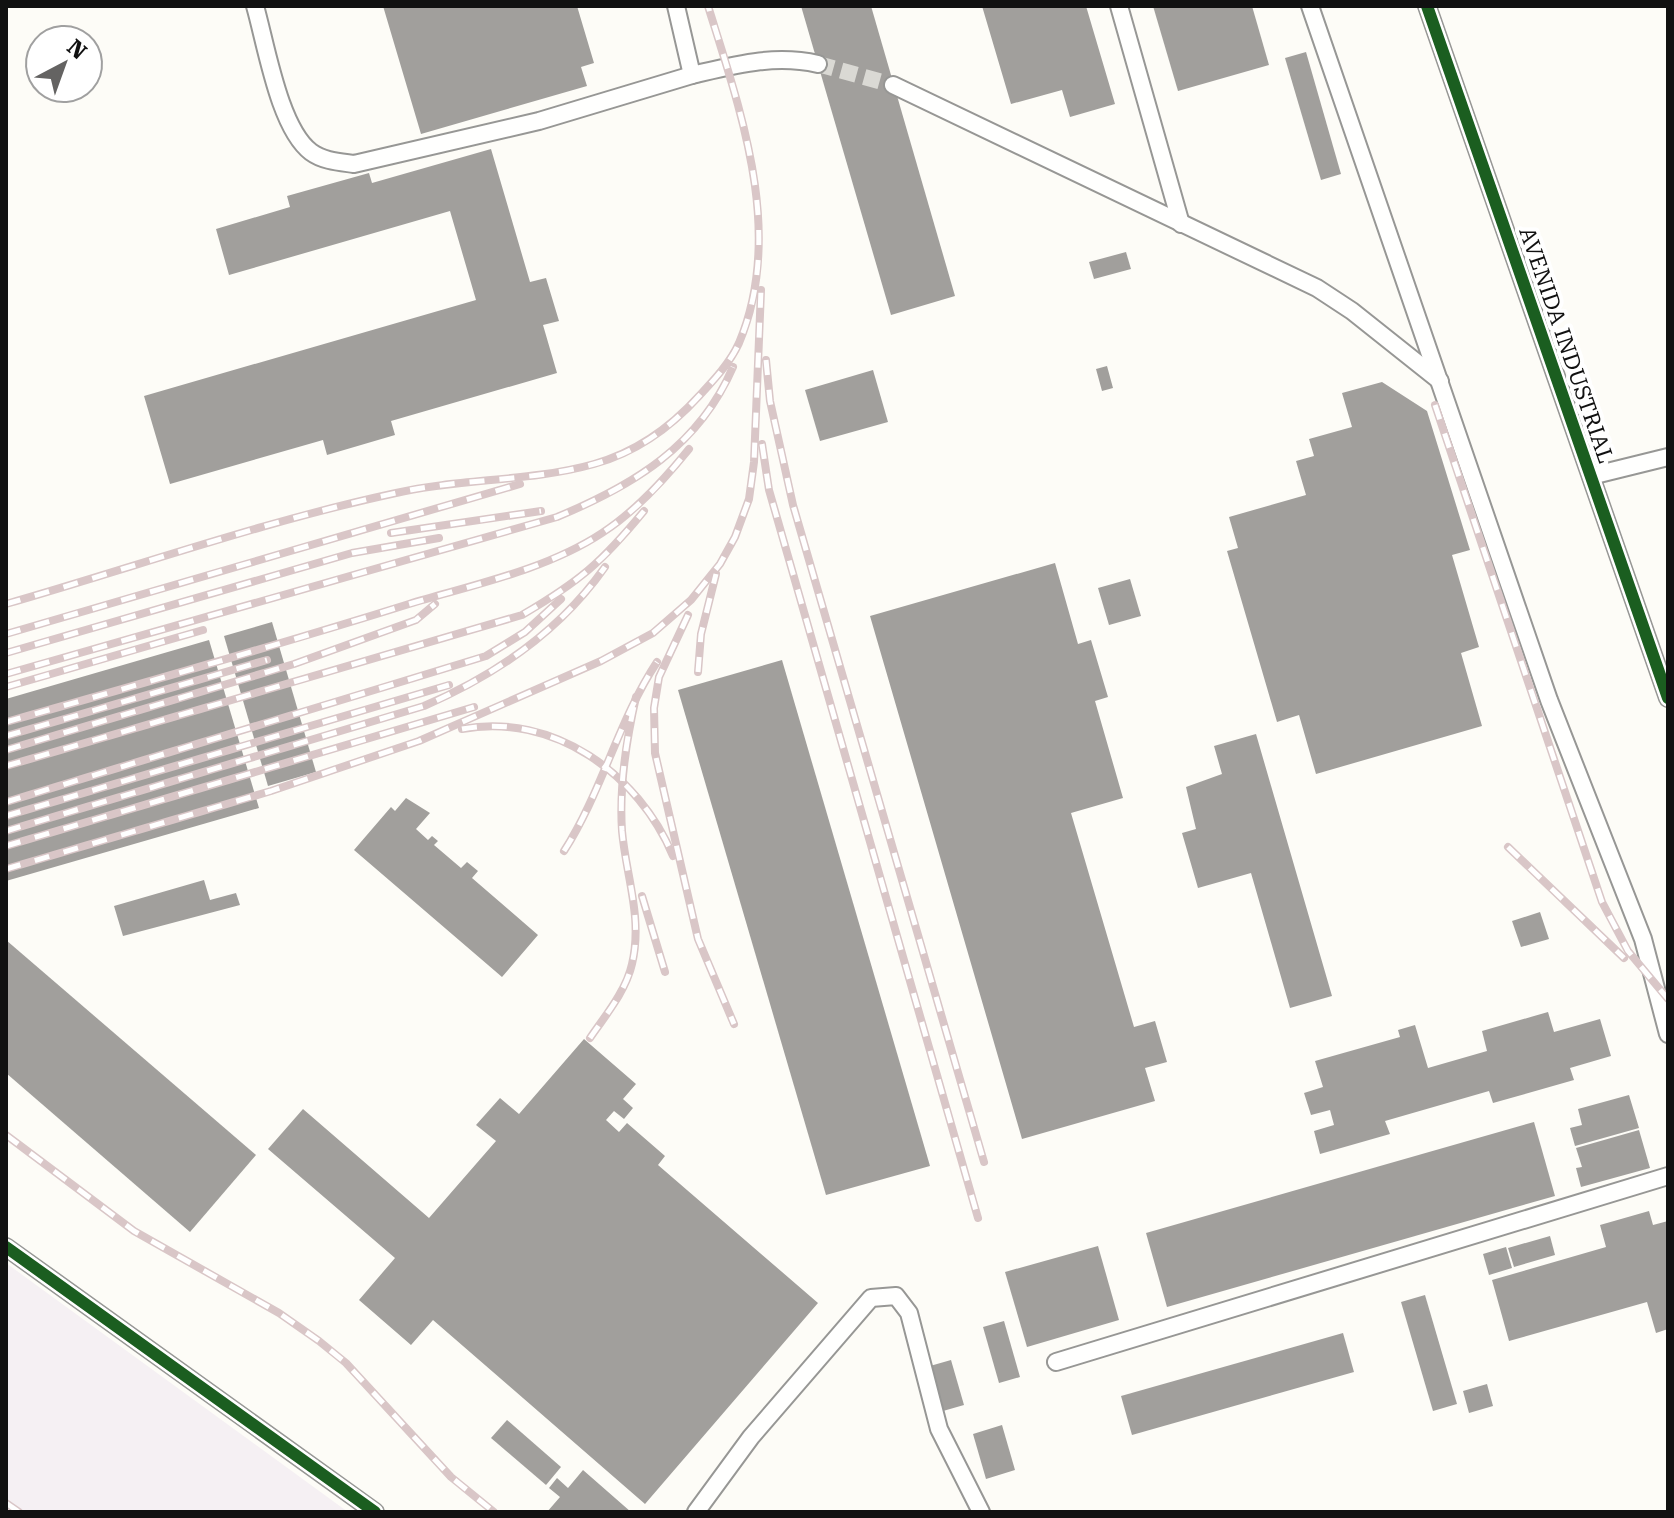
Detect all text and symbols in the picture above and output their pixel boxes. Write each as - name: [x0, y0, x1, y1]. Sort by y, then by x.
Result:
- north arrow: [24, 24, 104, 104]
- text: N: [62, 34, 91, 64]
- street label: AVENIDA INDUSTRIAL: [1514, 224, 1619, 466]

